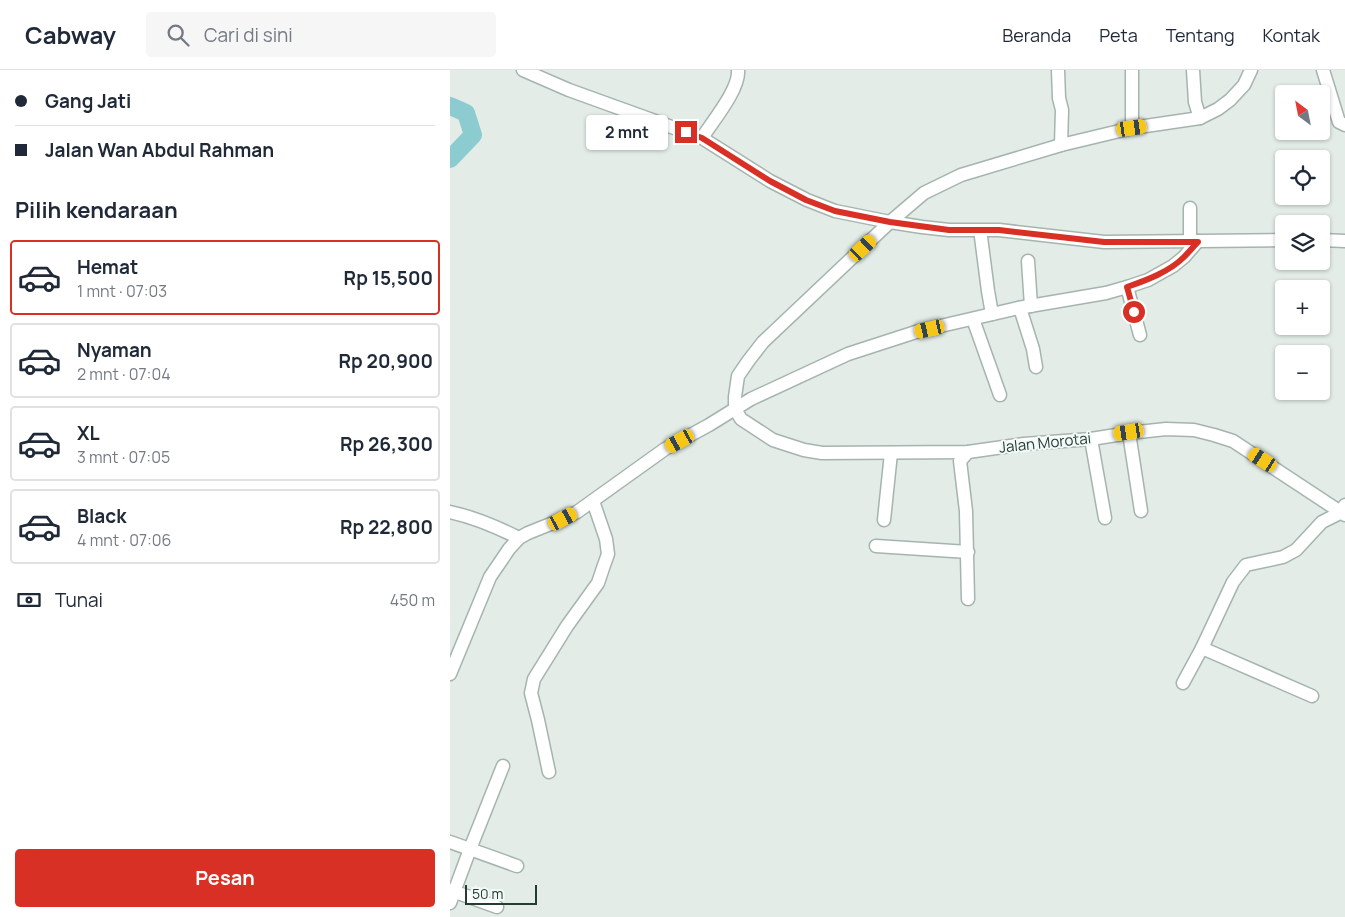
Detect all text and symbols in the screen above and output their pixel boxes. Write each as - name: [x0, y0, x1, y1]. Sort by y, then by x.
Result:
- search box: [146, 12, 496, 57]
- text: Cabway: [25, 18, 116, 51]
- icon: search: [164, 21, 192, 49]
- text: Cari di sini: [204, 22, 293, 48]
- text: Beranda: [1002, 23, 1071, 47]
- text: Peta: [1099, 23, 1138, 47]
- text: Tentang: [1166, 23, 1235, 47]
- text: Kontak: [1263, 23, 1320, 47]
- north arrow: [1275, 85, 1330, 140]
- map controls: [1275, 85, 1330, 400]
- text: Gang Jati: [45, 88, 131, 114]
- callout: 2 mnt: [586, 114, 668, 150]
- car: [1116, 118, 1147, 138]
- text: 2 mnt: [605, 121, 649, 143]
- route end: [675, 121, 697, 143]
- text: Jalan Wan Abdul Rahman: [45, 137, 274, 163]
- button: locate: [1275, 150, 1330, 205]
- text: Pilih kendaraan: [15, 195, 178, 225]
- button: layers: [1275, 215, 1330, 270]
- car: [846, 232, 879, 264]
- text: Hemat: [77, 254, 138, 280]
- icon: car: [17, 255, 62, 300]
- text: Rp 15,500: [344, 265, 433, 291]
- text: 1 mnt · 07:03: [77, 280, 167, 302]
- button: +: [1275, 280, 1330, 335]
- route start: [1123, 301, 1145, 323]
- car: [913, 318, 946, 340]
- text: Nyaman: [77, 337, 152, 363]
- icon: car: [17, 338, 62, 383]
- button: −: [1275, 345, 1330, 400]
- text: Rp 20,900: [339, 348, 433, 374]
- text: 2 mnt · 07:04: [77, 363, 171, 385]
- text: XL: [77, 420, 100, 446]
- icon: car: [17, 421, 62, 466]
- car: [1113, 422, 1144, 442]
- car: [663, 427, 696, 455]
- street label: Jalan Morotai: [998, 427, 1092, 458]
- text: Rp 26,300: [340, 431, 433, 457]
- text: 3 mnt · 07:05: [77, 446, 170, 468]
- car: [1246, 446, 1279, 474]
- text: Black: [77, 503, 126, 529]
- icon: car: [17, 504, 62, 549]
- car: [546, 505, 579, 533]
- text: Rp 22,800: [340, 514, 433, 540]
- text: 4 mnt · 07:06: [77, 529, 171, 551]
- icon: cash: [15, 586, 43, 614]
- text: Tunai: [55, 587, 103, 613]
- text: 450 m: [390, 589, 435, 611]
- button: Pesan: [15, 849, 435, 907]
- scale bar: [465, 882, 538, 905]
- text: 50 m: [472, 884, 503, 903]

